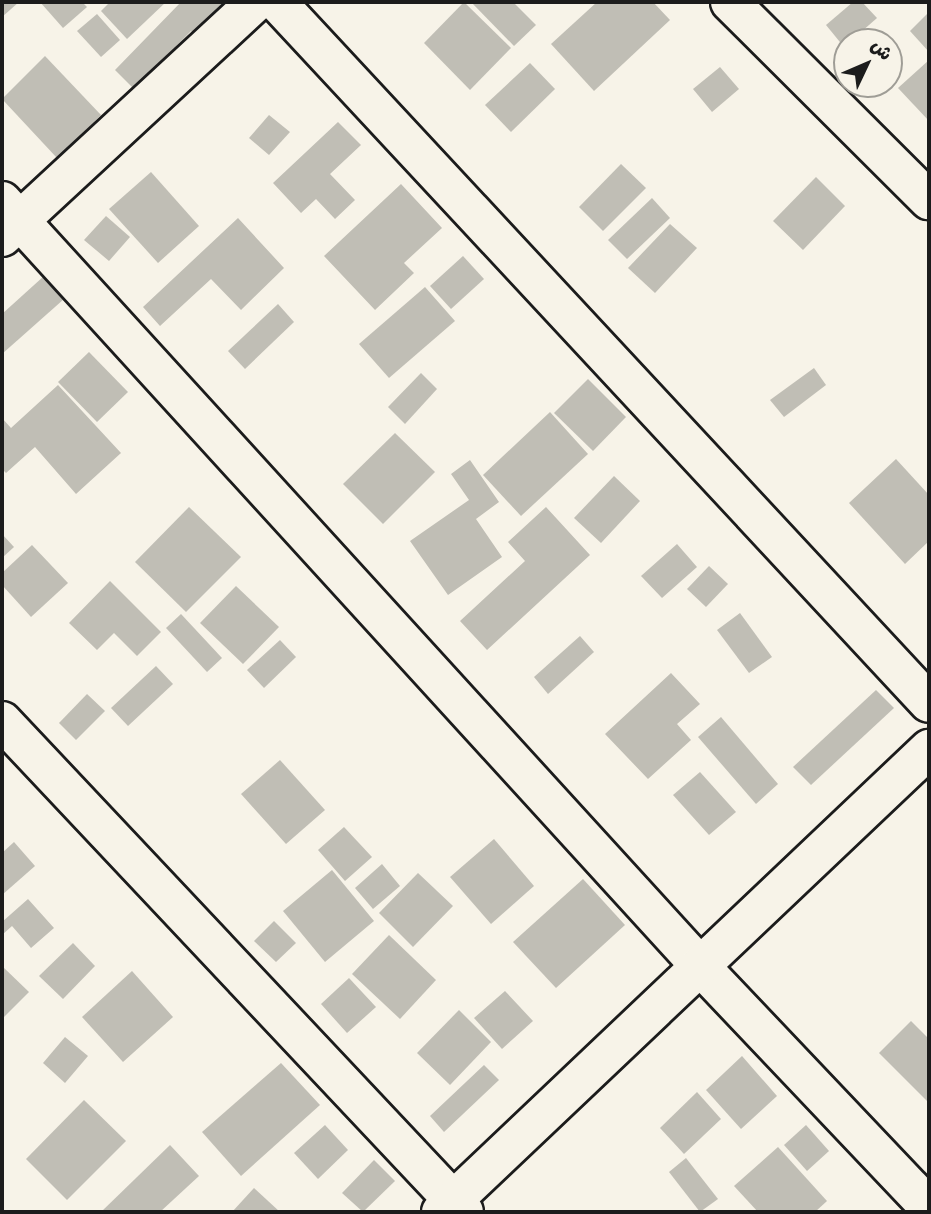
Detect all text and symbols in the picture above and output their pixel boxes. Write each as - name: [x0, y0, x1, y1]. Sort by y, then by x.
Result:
- north arrow: [833, 28, 903, 98]
- text: ش: [866, 33, 898, 66]

